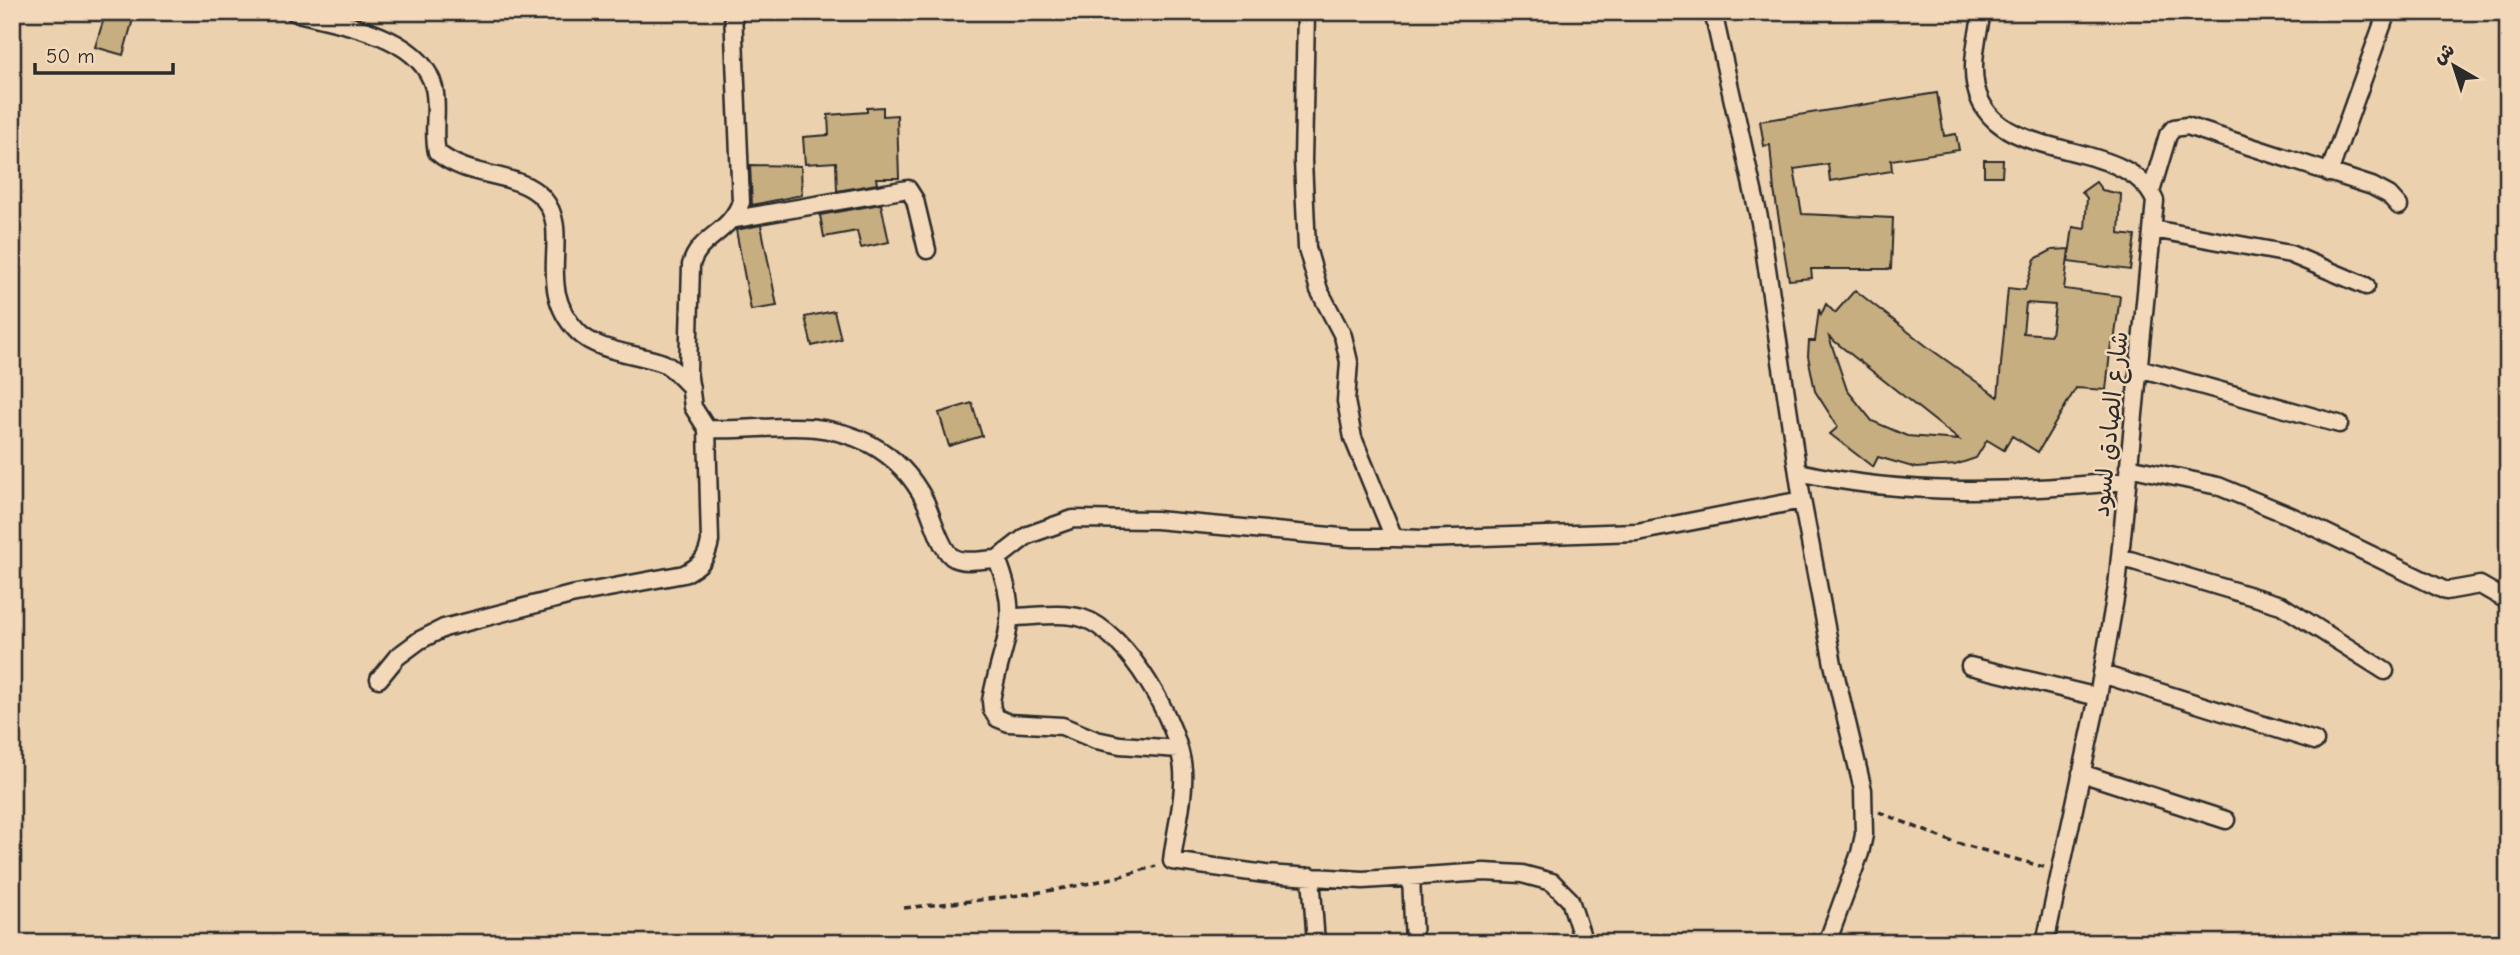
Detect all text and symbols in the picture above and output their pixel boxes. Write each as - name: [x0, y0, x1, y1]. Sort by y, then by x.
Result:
- scale bar: [35, 32, 173, 76]
- north arrow: [2418, 32, 2488, 102]
- text: ش: [2429, 38, 2459, 69]
- text: 50 m: [46, 44, 95, 68]
- street label: شارع الصادق لسود: [2086, 330, 2137, 518]

